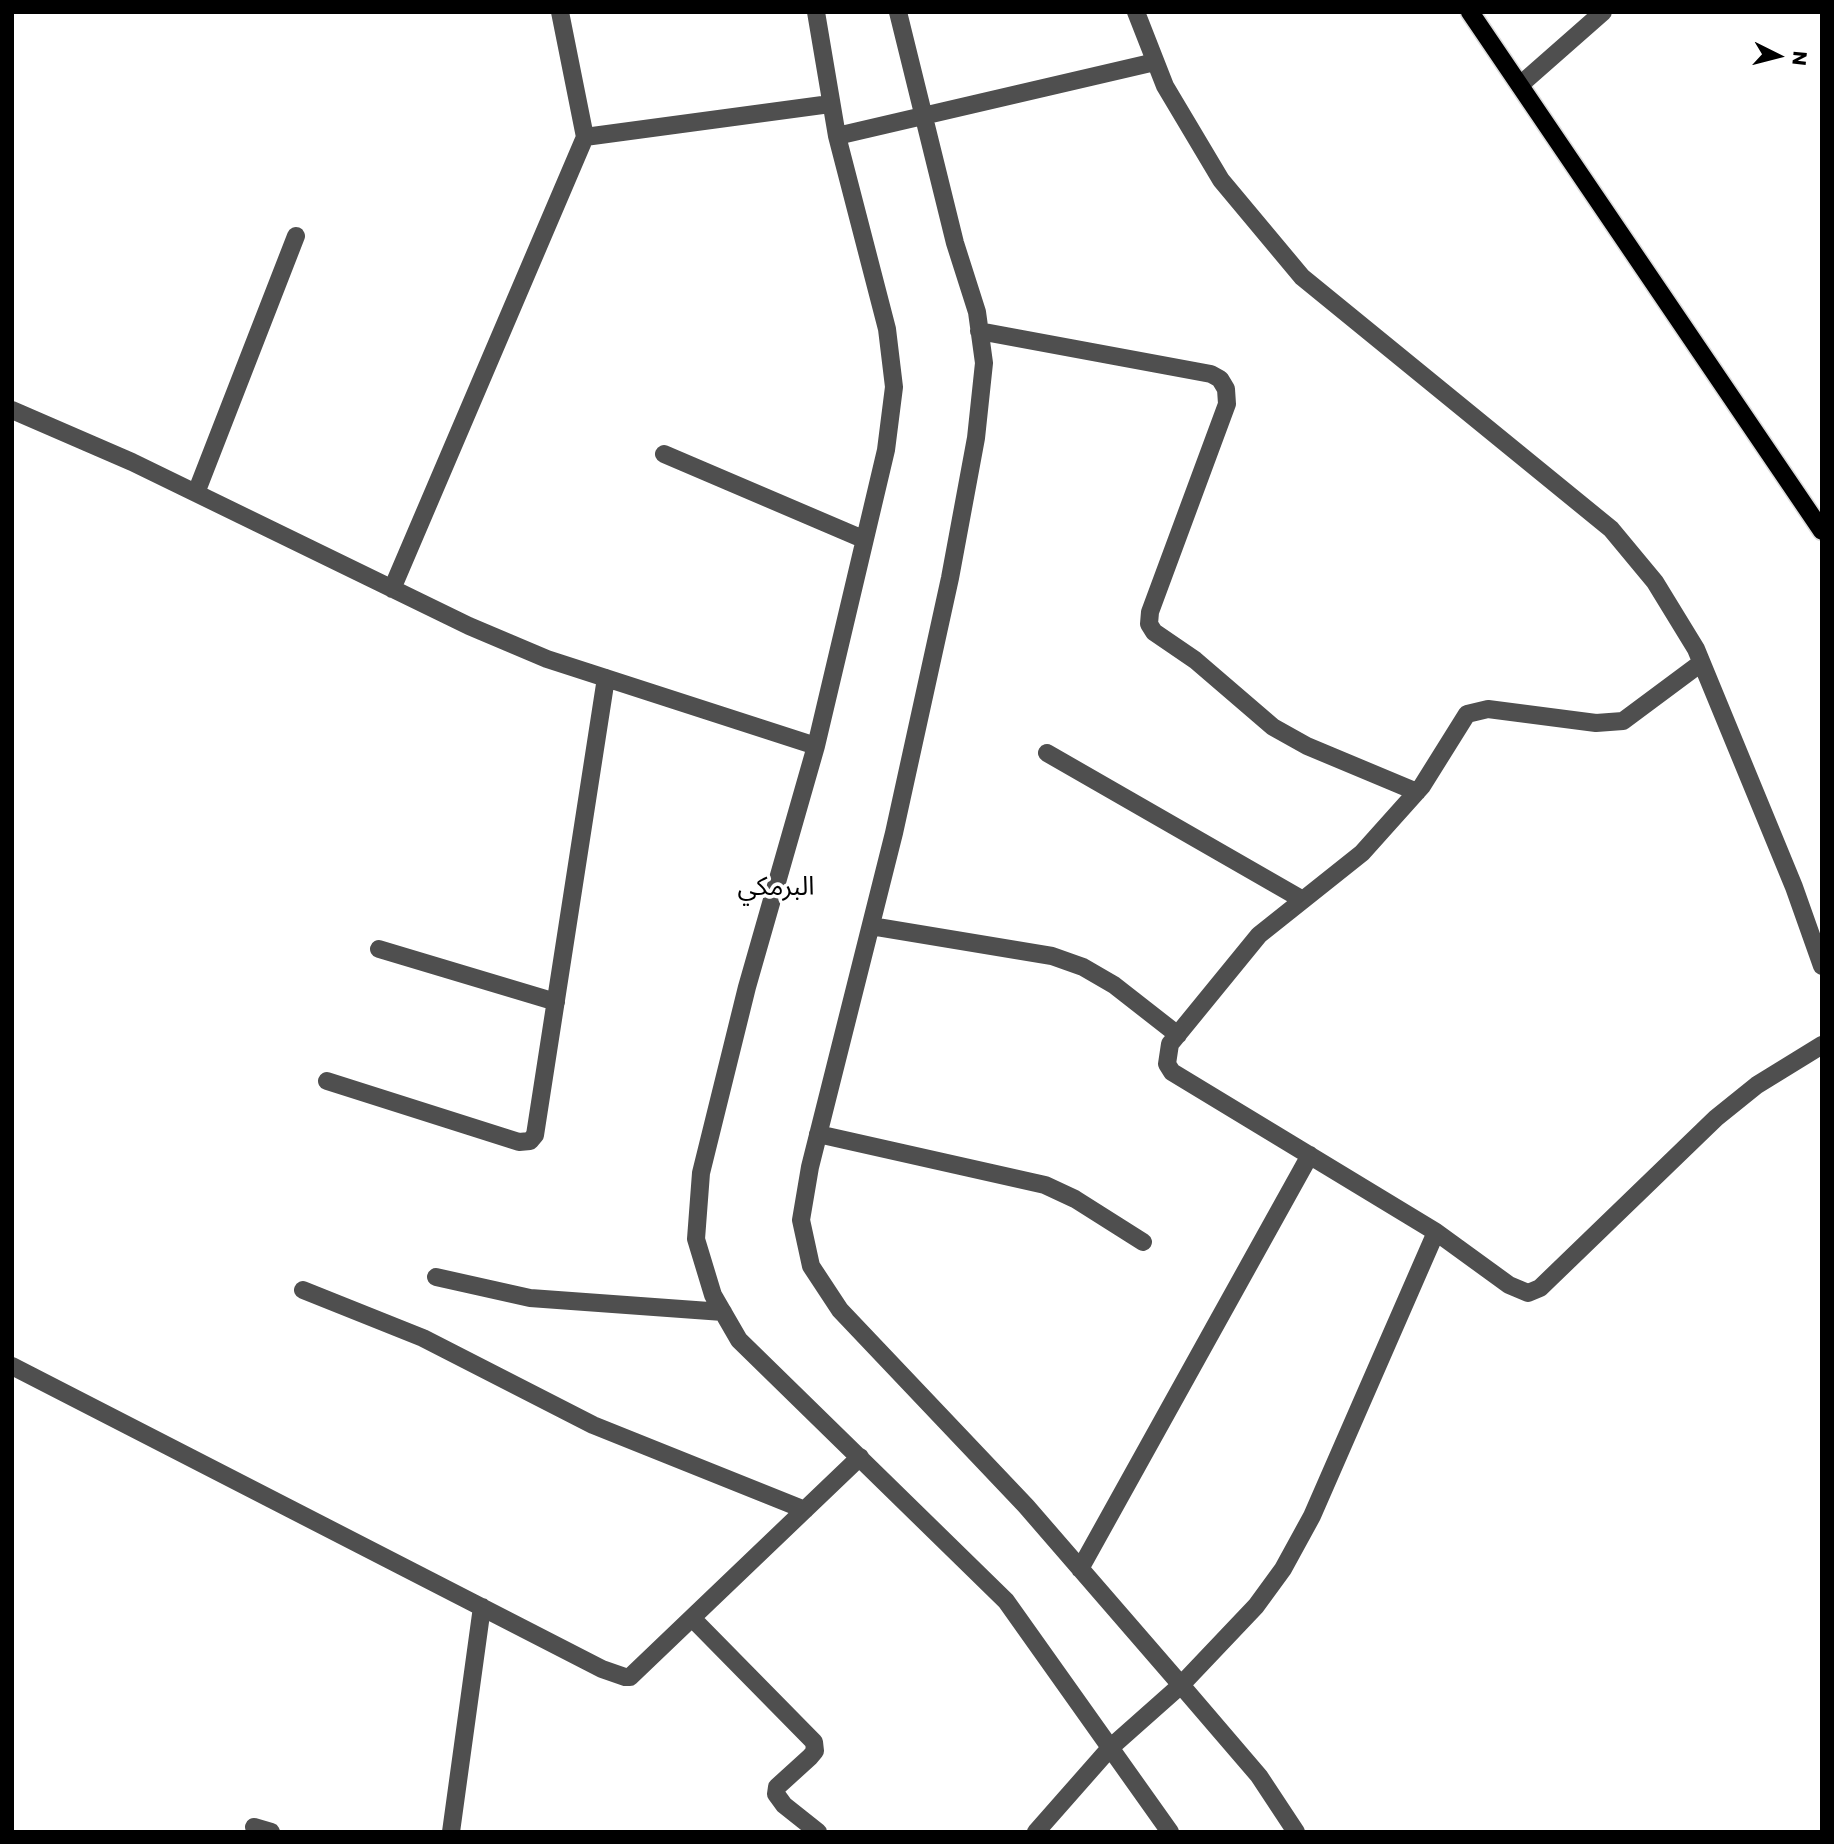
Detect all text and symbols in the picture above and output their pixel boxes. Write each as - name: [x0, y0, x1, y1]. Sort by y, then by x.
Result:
- north arrow: [1743, 21, 1813, 91]
- text: N: [1785, 50, 1814, 67]
- district label: البرمكي: [737, 872, 815, 904]

